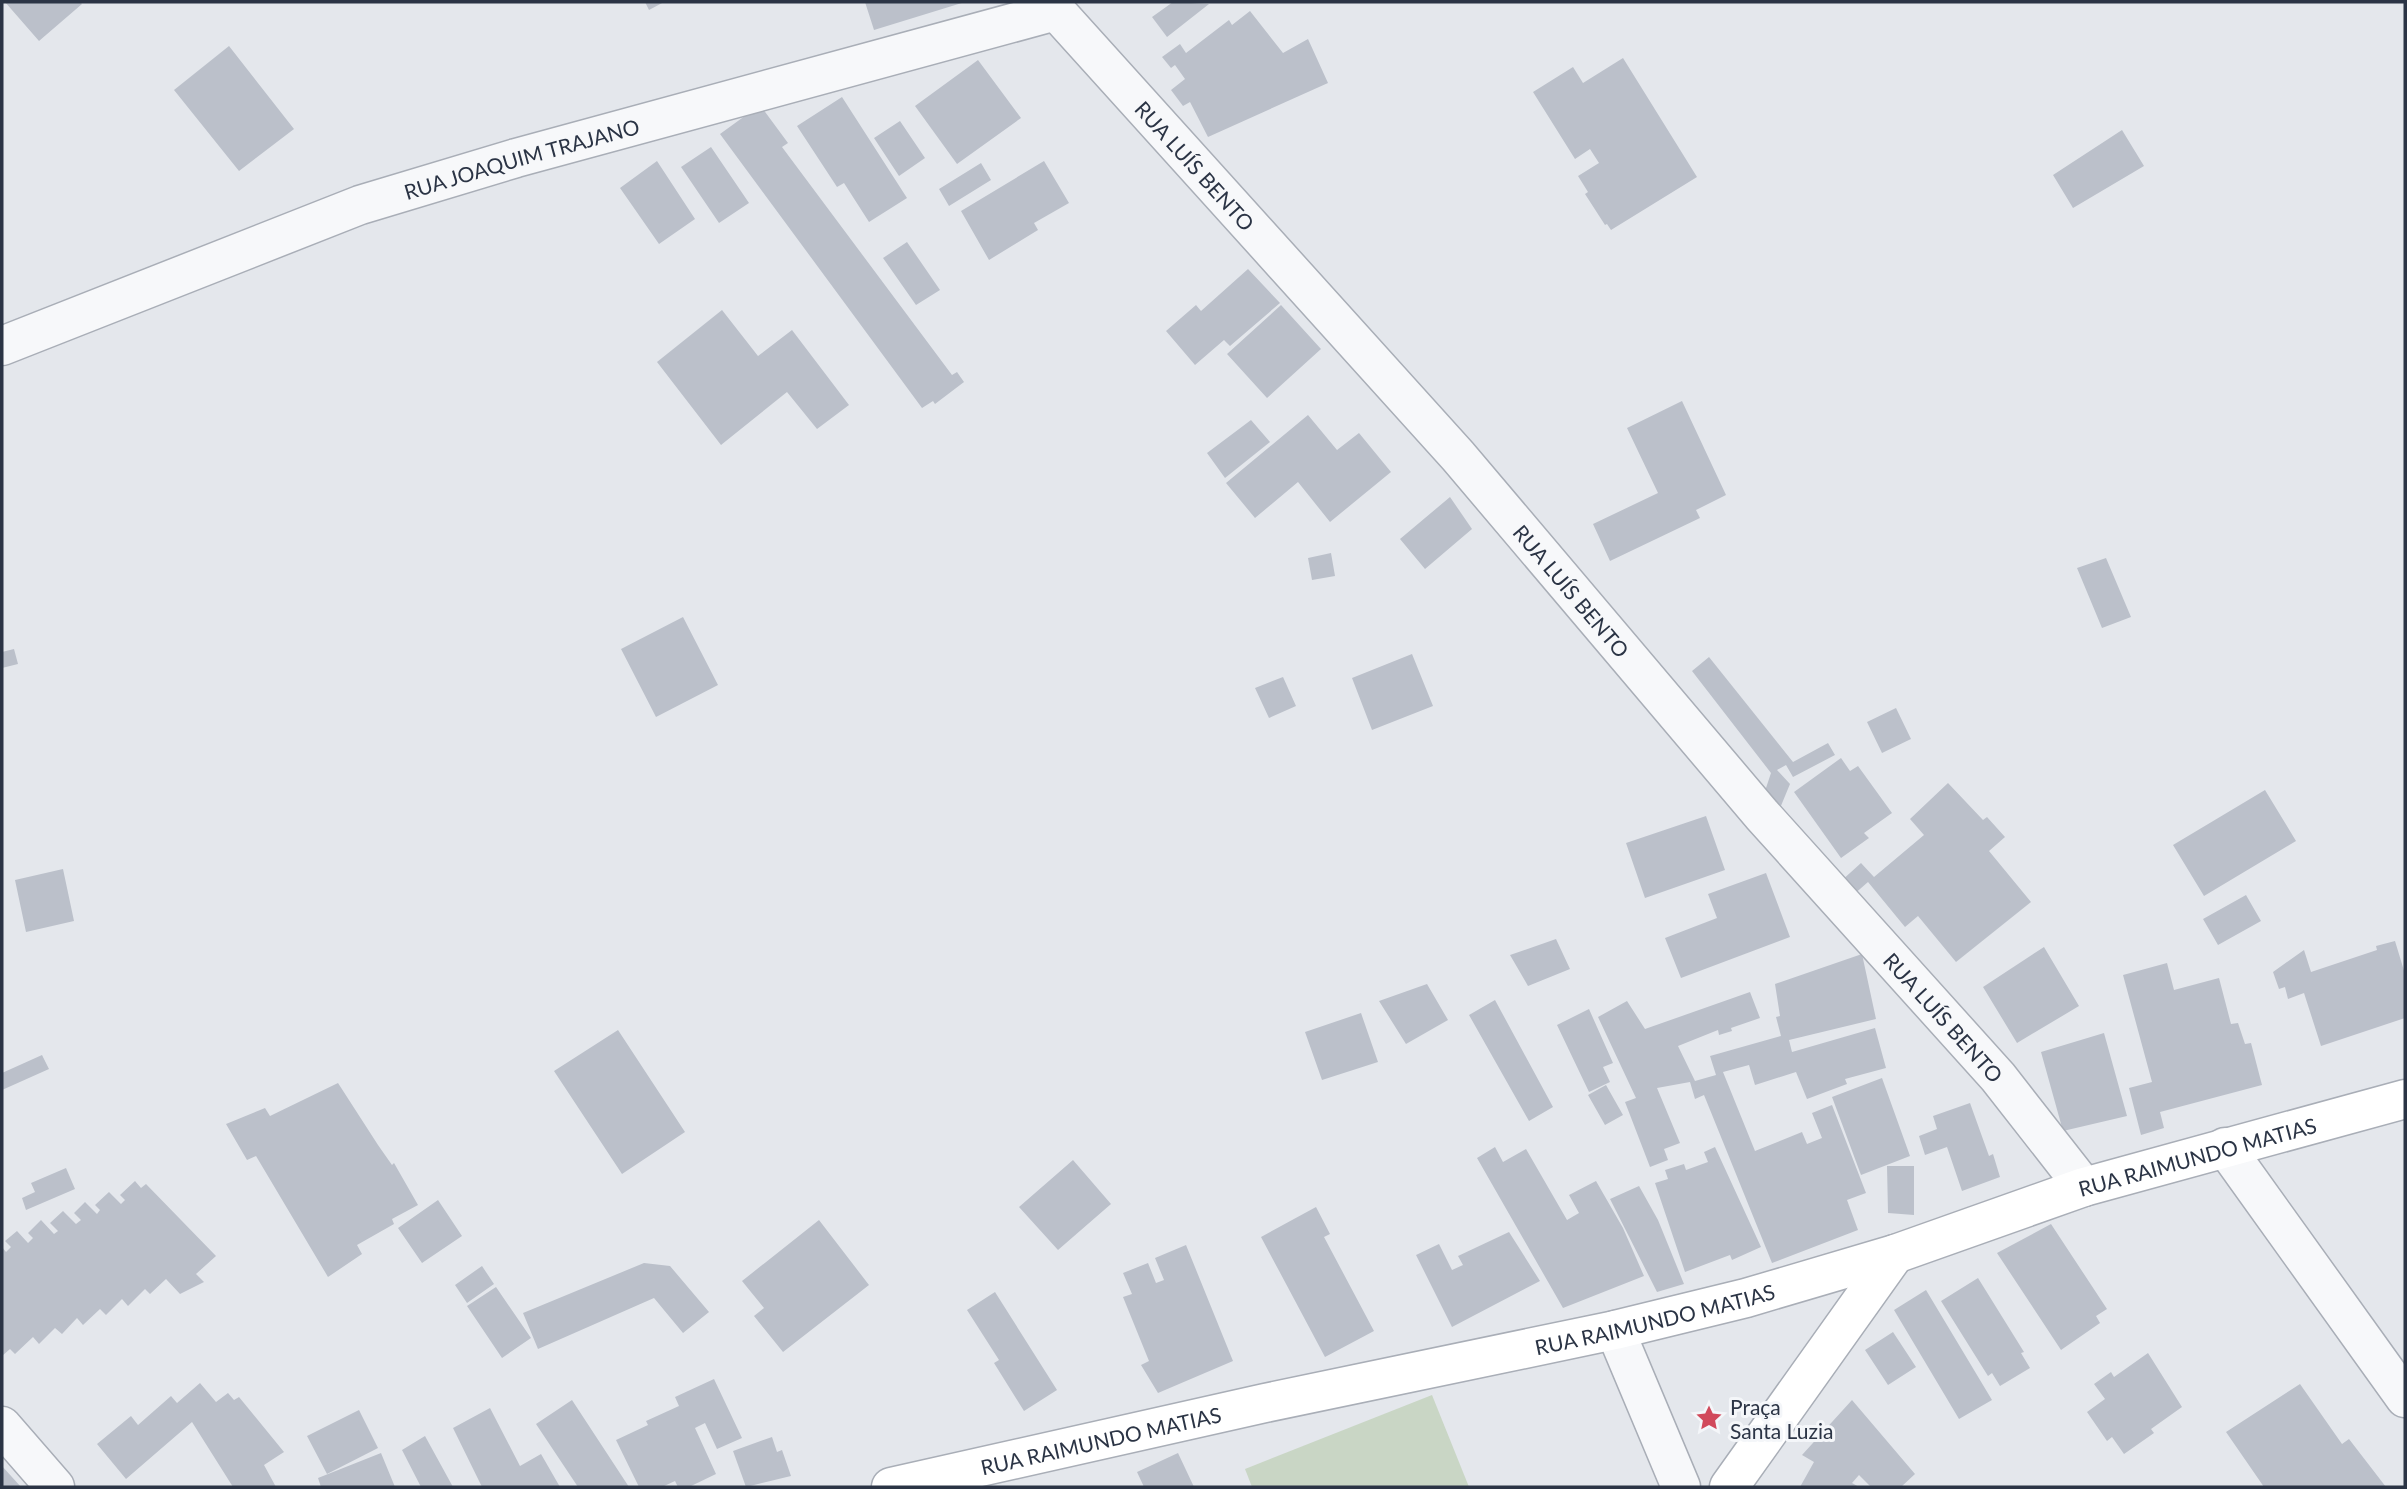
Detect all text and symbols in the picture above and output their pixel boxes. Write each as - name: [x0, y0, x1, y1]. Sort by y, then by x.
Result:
- street label: RUA LUÍS BENTO: [1131, 95, 1260, 235]
- street label: RUA JOAQUIM TRAJANO: [401, 113, 642, 204]
- street label: RUA LUÍS BENTO: [1509, 519, 1635, 662]
- street label: RUA LUÍS BENTO: [1879, 947, 2009, 1087]
- street label: RUA RAIMUNDO MATIAS: [2075, 1111, 2319, 1200]
- street label: RUA RAIMUNDO MATIAS: [1532, 1278, 1778, 1359]
- place label: Praça Santa Luzia: [1730, 1394, 1833, 1443]
- street label: RUA RAIMUNDO MATIAS: [978, 1401, 1223, 1479]
- place icon: Praça Santa Luzia: [1694, 1403, 1724, 1433]

